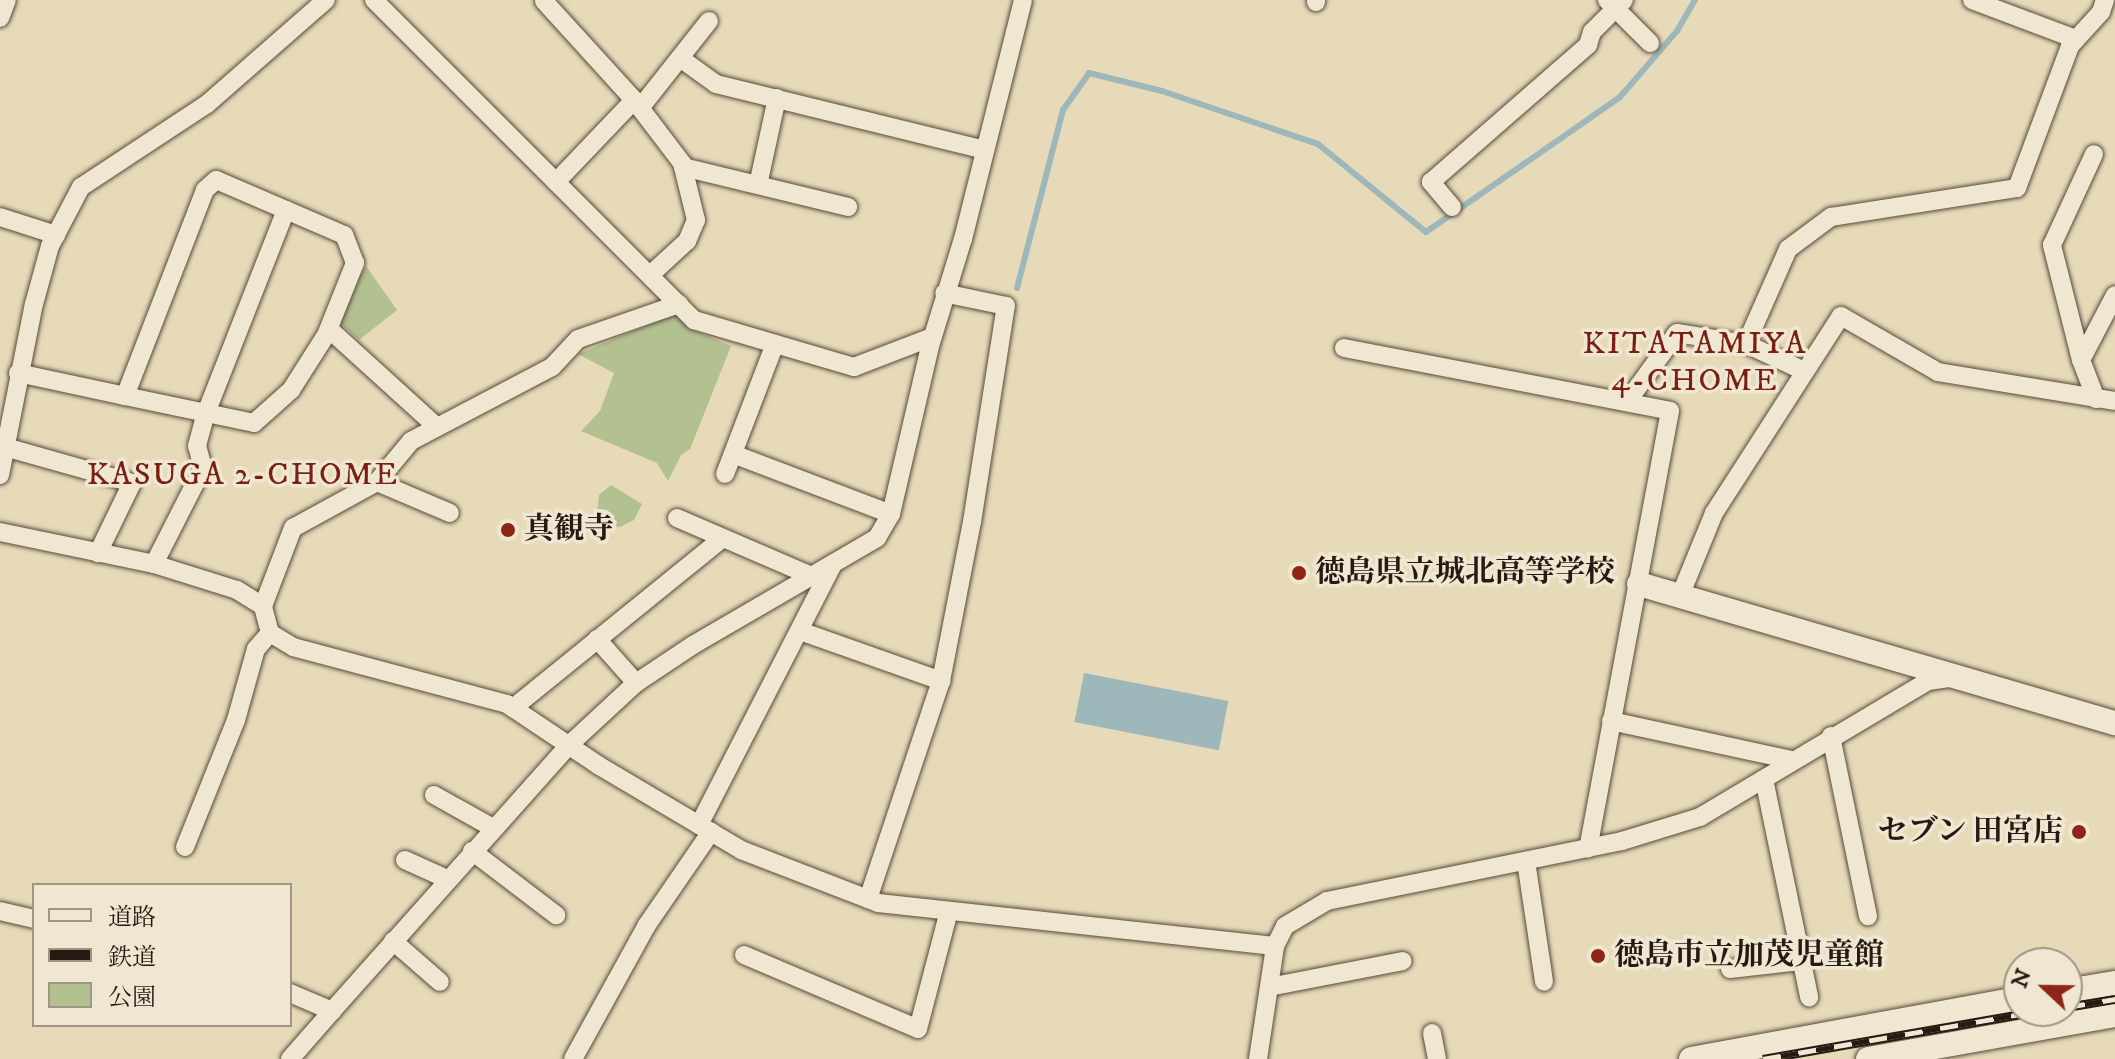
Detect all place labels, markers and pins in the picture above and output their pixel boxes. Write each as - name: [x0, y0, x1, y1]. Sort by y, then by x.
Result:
- place label: 真観寺: [524, 512, 614, 548]
- marker: 真観寺: [499, 521, 517, 539]
- place label: 徳島県立城北高等学校: [1315, 555, 1615, 591]
- marker: 徳島県立城北高等学校: [1290, 564, 1308, 582]
- place label: セブン 田宮店: [1877, 814, 2063, 850]
- marker: セブン 田宮店: [2070, 823, 2088, 841]
- place label: 徳島市立加茂児童館: [1614, 938, 1884, 974]
- marker: 徳島市立加茂児童館: [1589, 947, 1607, 965]

